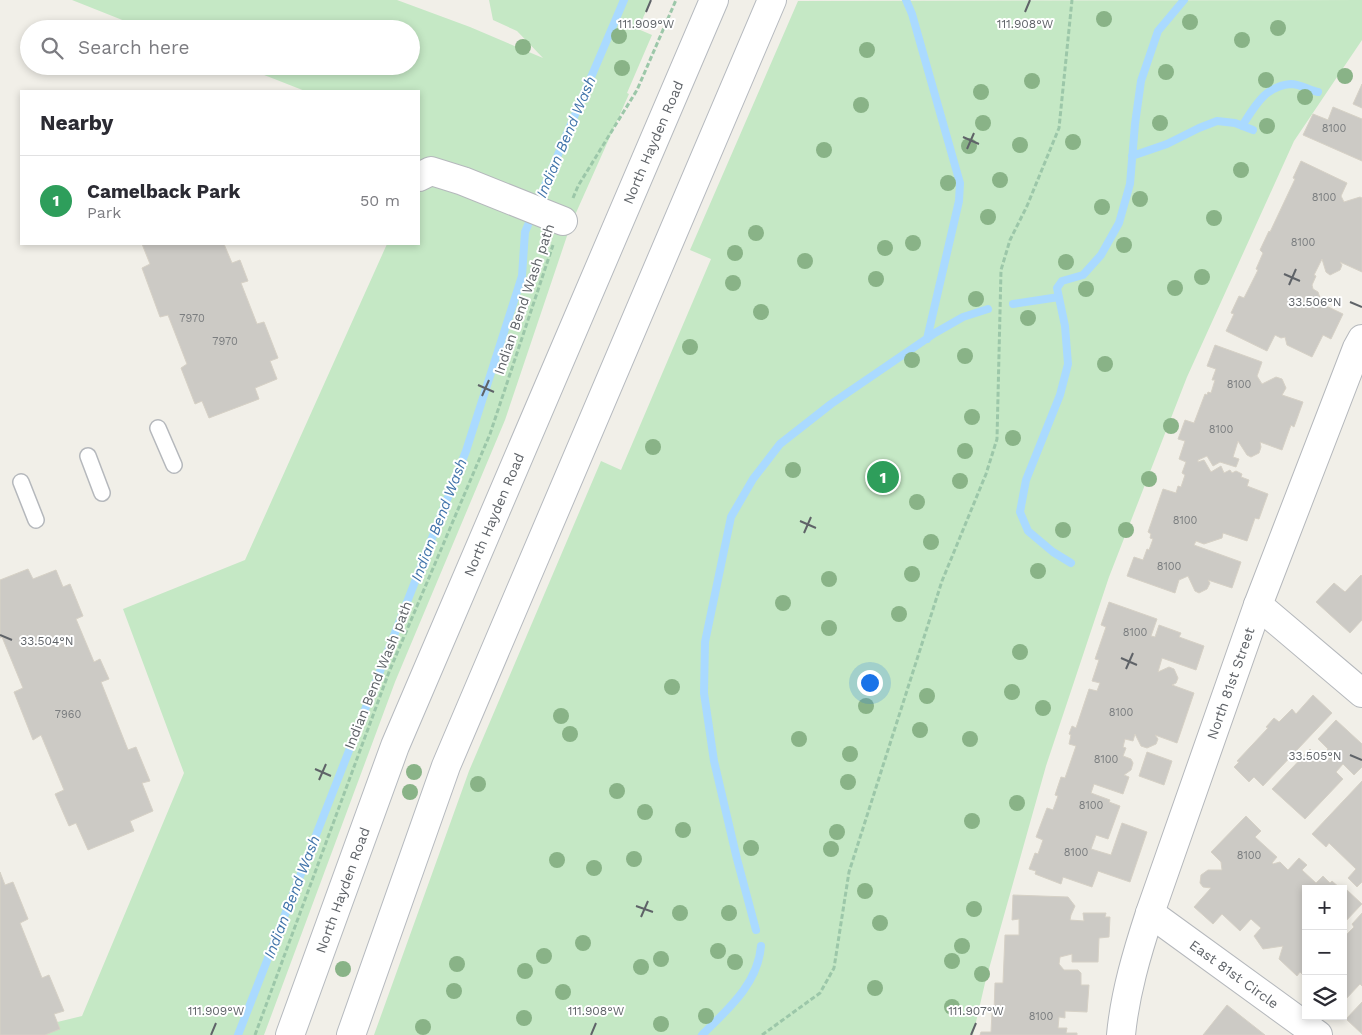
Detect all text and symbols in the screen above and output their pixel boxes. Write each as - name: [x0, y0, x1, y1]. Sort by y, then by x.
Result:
- text: 111.909°W: [618, 17, 675, 31]
- text: 111.908°W: [997, 17, 1054, 31]
- search box: [20, 20, 420, 75]
- icon: search: [38, 34, 66, 62]
- text: Search here: [78, 36, 189, 59]
- water label: Indian Bend Wash: [532, 74, 600, 200]
- street label: North Hayden Road: [620, 78, 687, 207]
- text: Nearby: [40, 110, 113, 135]
- house number: 8100: [1322, 122, 1347, 135]
- text: Camelback Park: [87, 180, 240, 203]
- text: 1: [53, 191, 59, 210]
- text: 50 m: [360, 191, 400, 210]
- house number: 8100: [1312, 191, 1337, 204]
- text: Park: [87, 203, 121, 222]
- street label: Indian Bend Wash path: [491, 222, 557, 376]
- house number: 8100: [1291, 236, 1316, 249]
- text: 33.506°N: [1288, 295, 1342, 309]
- house number: 7970: [179, 312, 205, 325]
- house number: 7970: [212, 335, 238, 348]
- house number: 8100: [1227, 378, 1252, 391]
- house number: 8100: [1209, 423, 1234, 436]
- street label: North Hayden Road: [460, 451, 527, 579]
- water label: Indian Bend Wash: [407, 456, 471, 584]
- pin: 1: [867, 458, 899, 496]
- house number: 8100: [1173, 514, 1198, 527]
- house number: 8100: [1157, 560, 1182, 573]
- street label: Indian Bend Wash path: [341, 599, 415, 751]
- street label: North 81st Street: [1204, 625, 1258, 741]
- house number: 8100: [1123, 626, 1148, 639]
- text: 33.504°N: [20, 634, 74, 648]
- your location: [857, 670, 883, 696]
- house number: 8100: [1109, 706, 1134, 719]
- house number: 7960: [55, 708, 81, 721]
- text: 33.505°N: [1289, 749, 1341, 763]
- house number: 8100: [1094, 753, 1119, 766]
- house number: 8100: [1079, 799, 1104, 812]
- street label: North Hayden Road: [312, 825, 373, 955]
- water label: Indian Bend Wash: [260, 833, 324, 961]
- house number: 8100: [1064, 846, 1089, 859]
- house number: 8100: [1237, 849, 1262, 862]
- map controls: [1302, 885, 1347, 1020]
- button: +: [1302, 885, 1347, 930]
- button: −: [1302, 930, 1347, 975]
- street label: East 81st Circle: [1187, 936, 1282, 1012]
- button: layers: [1302, 975, 1347, 1020]
- text: 111.909°W: [188, 1004, 245, 1018]
- text: 111.908°W: [568, 1004, 625, 1018]
- text: 111.907°W: [948, 1004, 1004, 1018]
- house number: 8100: [1029, 1010, 1054, 1023]

